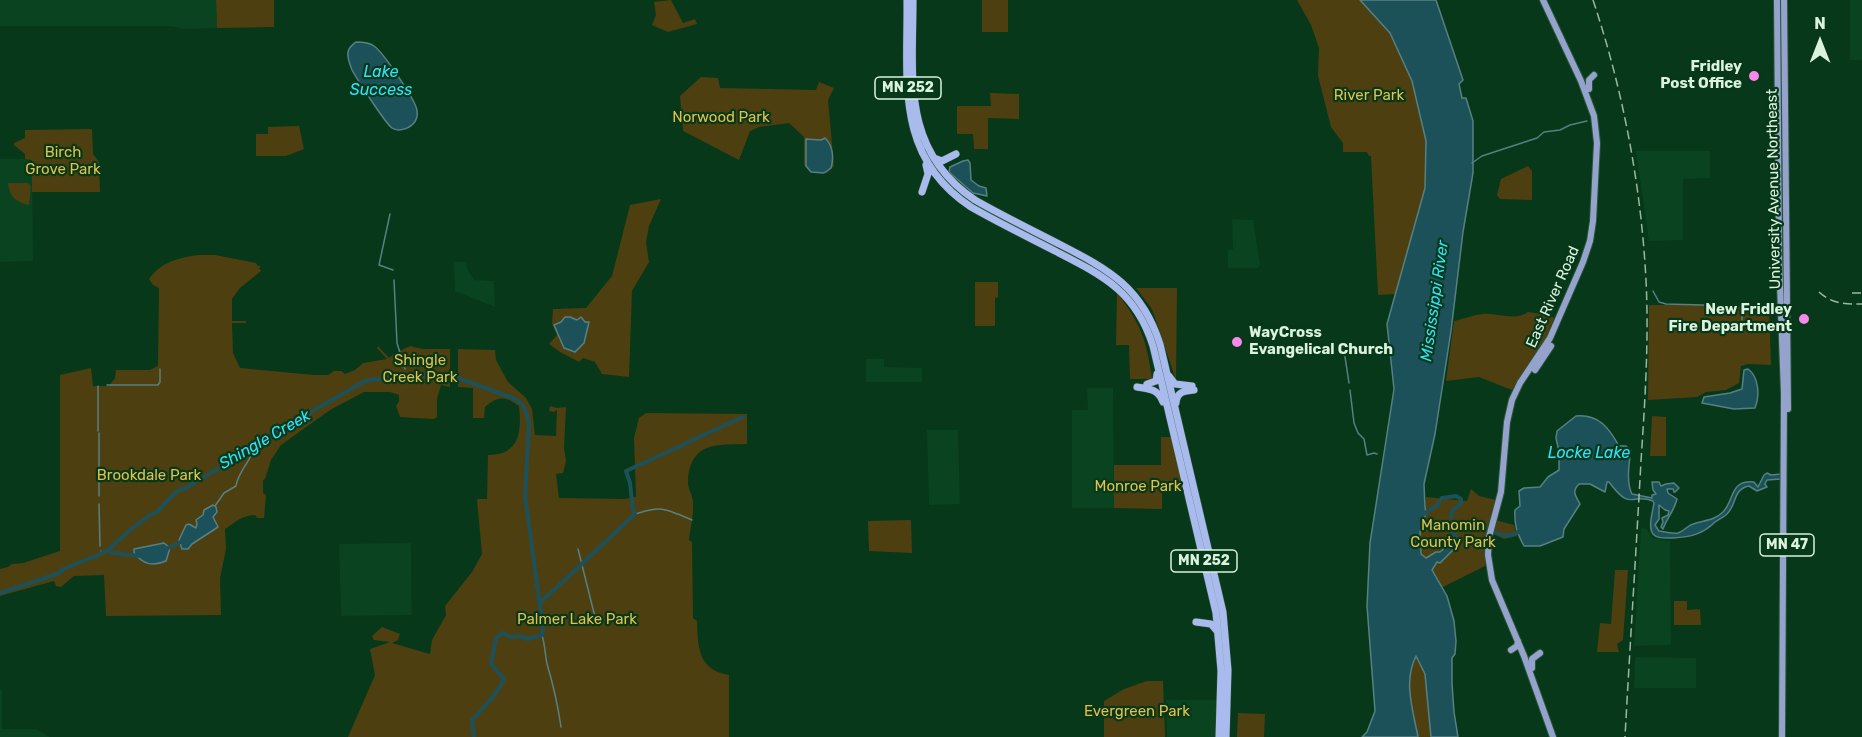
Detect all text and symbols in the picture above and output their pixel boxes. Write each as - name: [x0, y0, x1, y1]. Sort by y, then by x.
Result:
- north arrow: [1790, 12, 1850, 72]
- text: N: [1814, 14, 1826, 33]
- place label: Fridley Post Office: [1660, 58, 1742, 93]
- water label: Lake Success: [350, 62, 412, 100]
- marker: Fridley Post Office: [1747, 69, 1761, 83]
- road number: MN 252: [875, 77, 941, 99]
- park label: River Park: [1334, 87, 1404, 105]
- street label: University Avenue Northeast: [1763, 89, 1785, 289]
- park label: Norwood Park: [672, 109, 770, 127]
- park label: Birch Grove Park: [25, 144, 101, 179]
- water label: Mississippi River: [1417, 239, 1453, 363]
- street label: East River Road: [1523, 243, 1583, 351]
- place label: New Fridley Fire Department: [1669, 301, 1792, 336]
- marker: New Fridley Fire Department: [1797, 312, 1811, 326]
- place label: WayCross Evangelical Church: [1249, 324, 1393, 359]
- marker: WayCross Evangelical Church: [1230, 335, 1244, 349]
- park label: Shingle Creek Park: [383, 352, 457, 387]
- water label: Shingle Creek: [216, 406, 314, 474]
- water label: Locke Lake: [1548, 443, 1630, 463]
- park label: Brookdale Park: [97, 467, 201, 485]
- park label: Monroe Park: [1094, 478, 1182, 496]
- park label: Manomin County Park: [1410, 517, 1496, 552]
- road number: MN 47: [1760, 534, 1814, 556]
- road number: MN 252: [1171, 550, 1237, 572]
- park label: Palmer Lake Park: [517, 611, 637, 629]
- park label: Evergreen Park: [1084, 703, 1190, 721]

